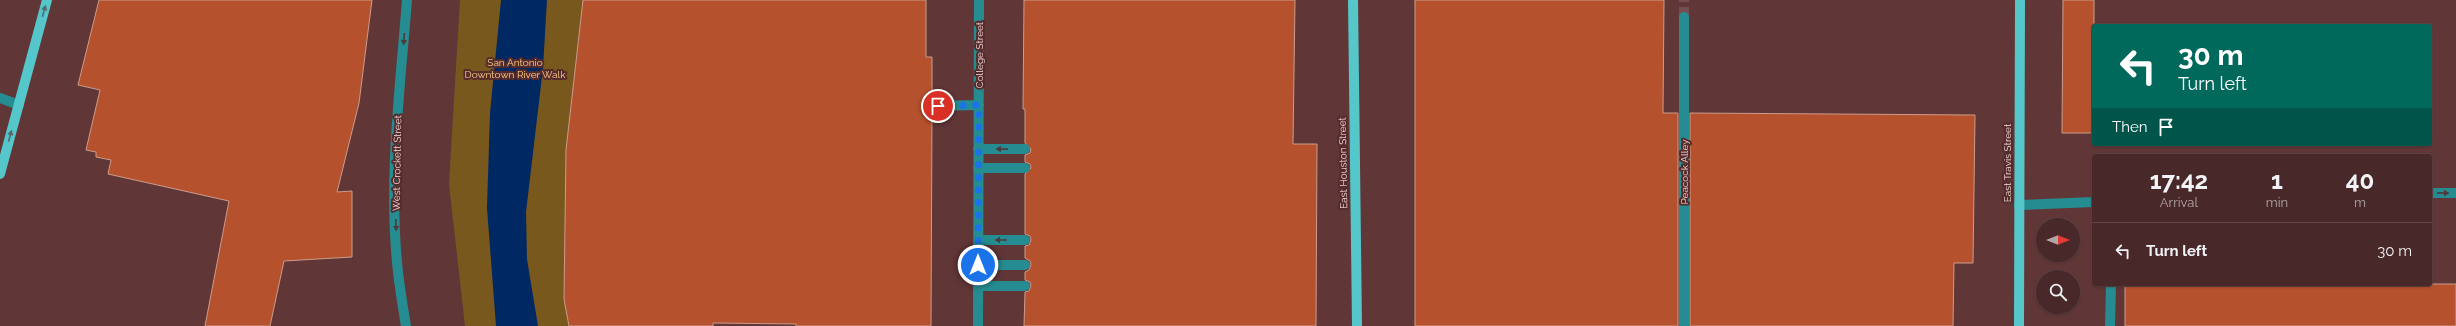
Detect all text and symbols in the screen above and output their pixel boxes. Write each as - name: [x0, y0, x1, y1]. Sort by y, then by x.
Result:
- one-way arrow: [41, 5, 47, 17]
- street label: College Street: [974, 21, 985, 88]
- one-way arrow: [401, 33, 408, 45]
- text: 30 m: [2178, 39, 2244, 72]
- icon: left: [2112, 40, 2164, 92]
- park label: San Antonio Downtown River Walk: [465, 57, 566, 80]
- text: Turn left: [2178, 73, 2247, 94]
- pin: [921, 89, 955, 123]
- icon: arrive: [927, 95, 949, 117]
- street label: West Crockett Street: [391, 114, 403, 211]
- street label: East Houston Street: [1337, 116, 1349, 209]
- icon: arrive: [2155, 116, 2177, 138]
- text: Then: [2112, 118, 2147, 136]
- street label: East Travis Street: [2002, 123, 2013, 202]
- one-way arrow: [7, 130, 13, 142]
- street label: Peacock Alley: [1679, 139, 1690, 205]
- one-way arrow: [995, 146, 1008, 152]
- text: 17:42: [2150, 166, 2208, 195]
- text: 1: [2271, 166, 2283, 195]
- text: 40: [2346, 166, 2374, 195]
- one-way arrow: [2437, 190, 2450, 196]
- text: Arrival: [2160, 195, 2198, 210]
- text: min: [2266, 195, 2288, 210]
- text: m: [2354, 195, 2366, 210]
- north arrow: [2036, 218, 2080, 262]
- map controls: [2036, 218, 2080, 314]
- one-way arrow: [393, 219, 399, 232]
- one-way arrow: [994, 237, 1007, 243]
- icon: left: [2112, 240, 2134, 262]
- text: Turn left: [2146, 242, 2207, 260]
- text: 30 m: [2377, 242, 2412, 260]
- position arrow: [957, 244, 999, 286]
- button: search: [2036, 270, 2080, 314]

